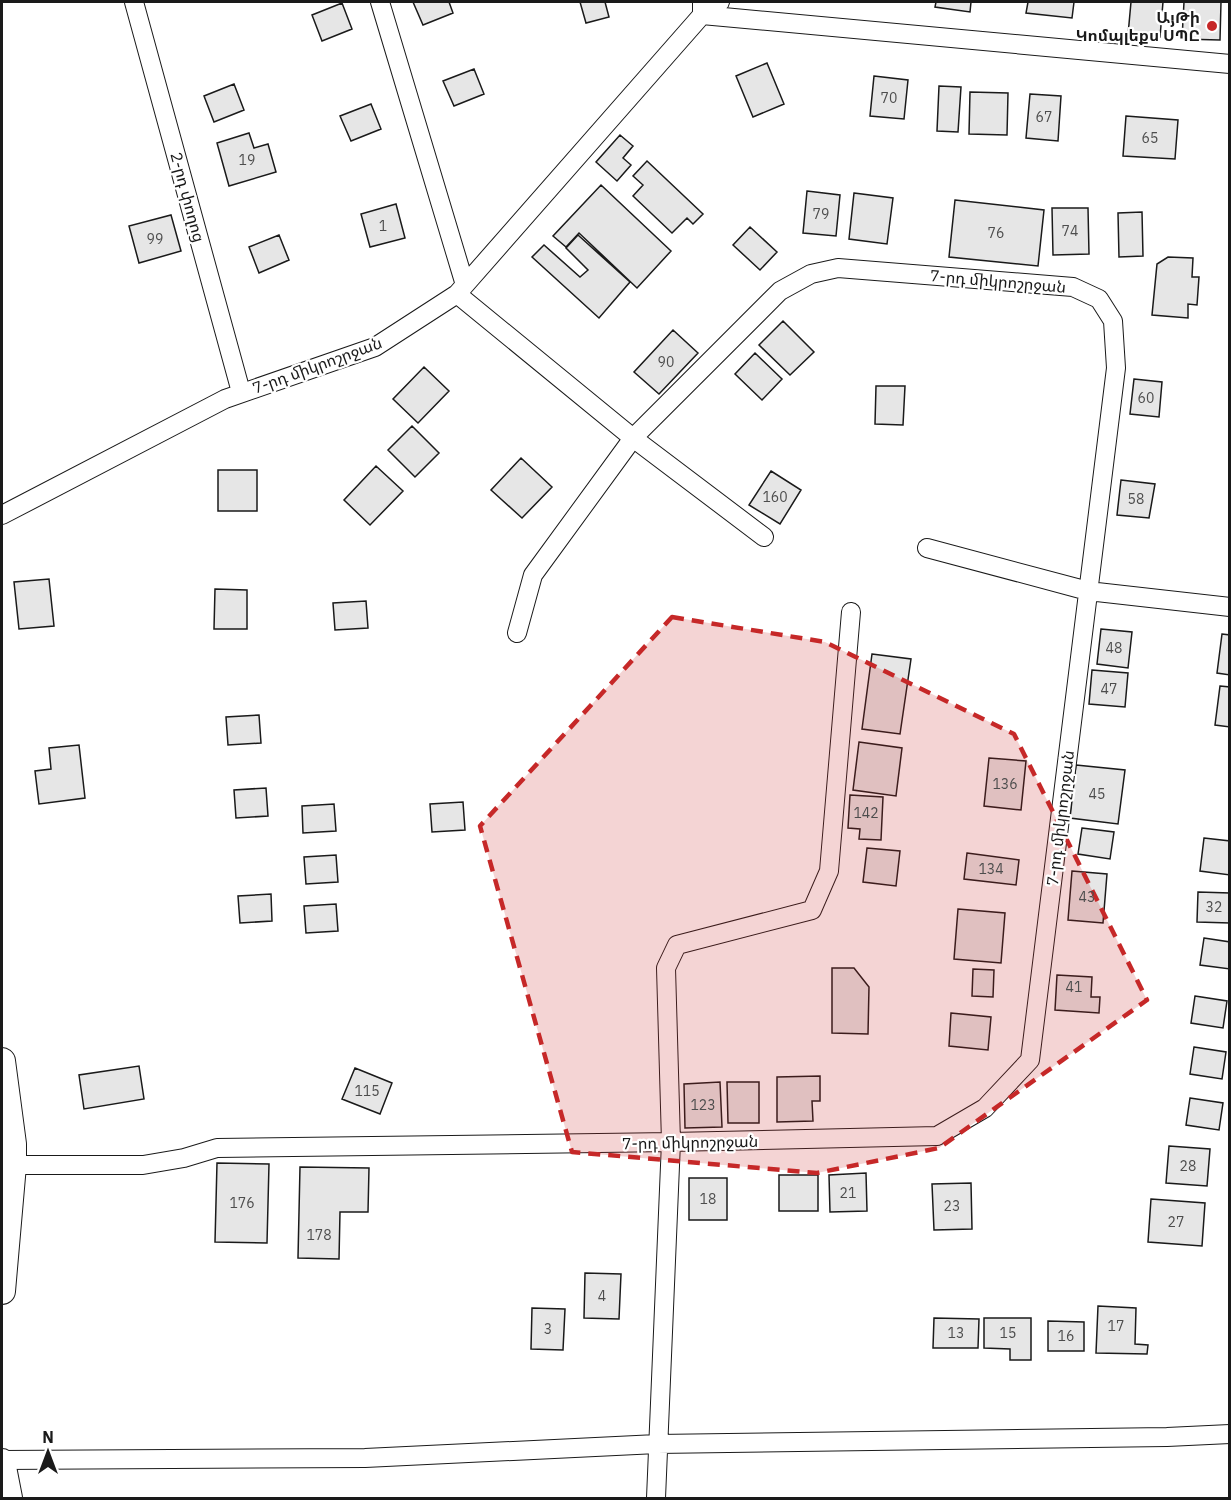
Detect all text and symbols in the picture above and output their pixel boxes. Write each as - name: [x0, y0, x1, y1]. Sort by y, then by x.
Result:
- place label: ԱյԹի Կոմպլեքս ՍՊԸ: [1076, 7, 1200, 45]
- marker: ԱյԹի Կոմպլեքս ՍՊԸ: [1205, 19, 1219, 33]
- house number: 70: [881, 89, 897, 107]
- house number: 67: [1036, 108, 1052, 126]
- house number: 65: [1142, 129, 1158, 147]
- street label: 2-րդ փողոց: [166, 150, 210, 244]
- house number: 19: [239, 151, 255, 169]
- house number: 79: [813, 205, 829, 223]
- house number: 1: [379, 217, 387, 235]
- house number: 74: [1062, 222, 1078, 240]
- house number: 76: [988, 224, 1004, 242]
- house number: 99: [147, 230, 163, 248]
- street label: 7-րդ միկրոշրջան: [929, 265, 1067, 297]
- street label: 7-րդ միկրոշրջան: [249, 332, 385, 398]
- house number: 90: [658, 353, 674, 371]
- house number: 60: [1138, 389, 1154, 407]
- house number: 160: [762, 488, 788, 506]
- house number: 58: [1128, 490, 1144, 508]
- house number: 48: [1106, 639, 1122, 657]
- house number: 47: [1101, 680, 1117, 698]
- street label: 7-րդ միկրոշրջան: [1042, 749, 1078, 887]
- house number: 136: [992, 775, 1018, 793]
- house number: 45: [1089, 785, 1105, 803]
- house number: 142: [853, 804, 879, 822]
- house number: 134: [978, 860, 1004, 878]
- house number: 43: [1079, 888, 1095, 906]
- house number: 32: [1206, 898, 1222, 916]
- house number: 41: [1066, 978, 1082, 996]
- house number: 115: [354, 1082, 380, 1100]
- house number: 123: [690, 1096, 716, 1114]
- street label: 7-րդ միկրոշրջան: [622, 1131, 758, 1153]
- house number: 28: [1180, 1157, 1196, 1175]
- house number: 21: [840, 1184, 856, 1202]
- house number: 18: [700, 1190, 716, 1208]
- house number: 176: [229, 1194, 255, 1212]
- house number: 23: [944, 1197, 960, 1215]
- house number: 27: [1168, 1213, 1184, 1231]
- house number: 178: [306, 1226, 332, 1244]
- house number: 4: [598, 1287, 606, 1305]
- house number: 17: [1108, 1317, 1124, 1335]
- house number: 3: [544, 1320, 552, 1338]
- house number: 13: [948, 1324, 964, 1342]
- house number: 15: [1000, 1324, 1016, 1342]
- house number: 16: [1058, 1327, 1074, 1345]
- north arrow: [18, 1422, 78, 1482]
- text: N: [42, 1427, 54, 1447]

